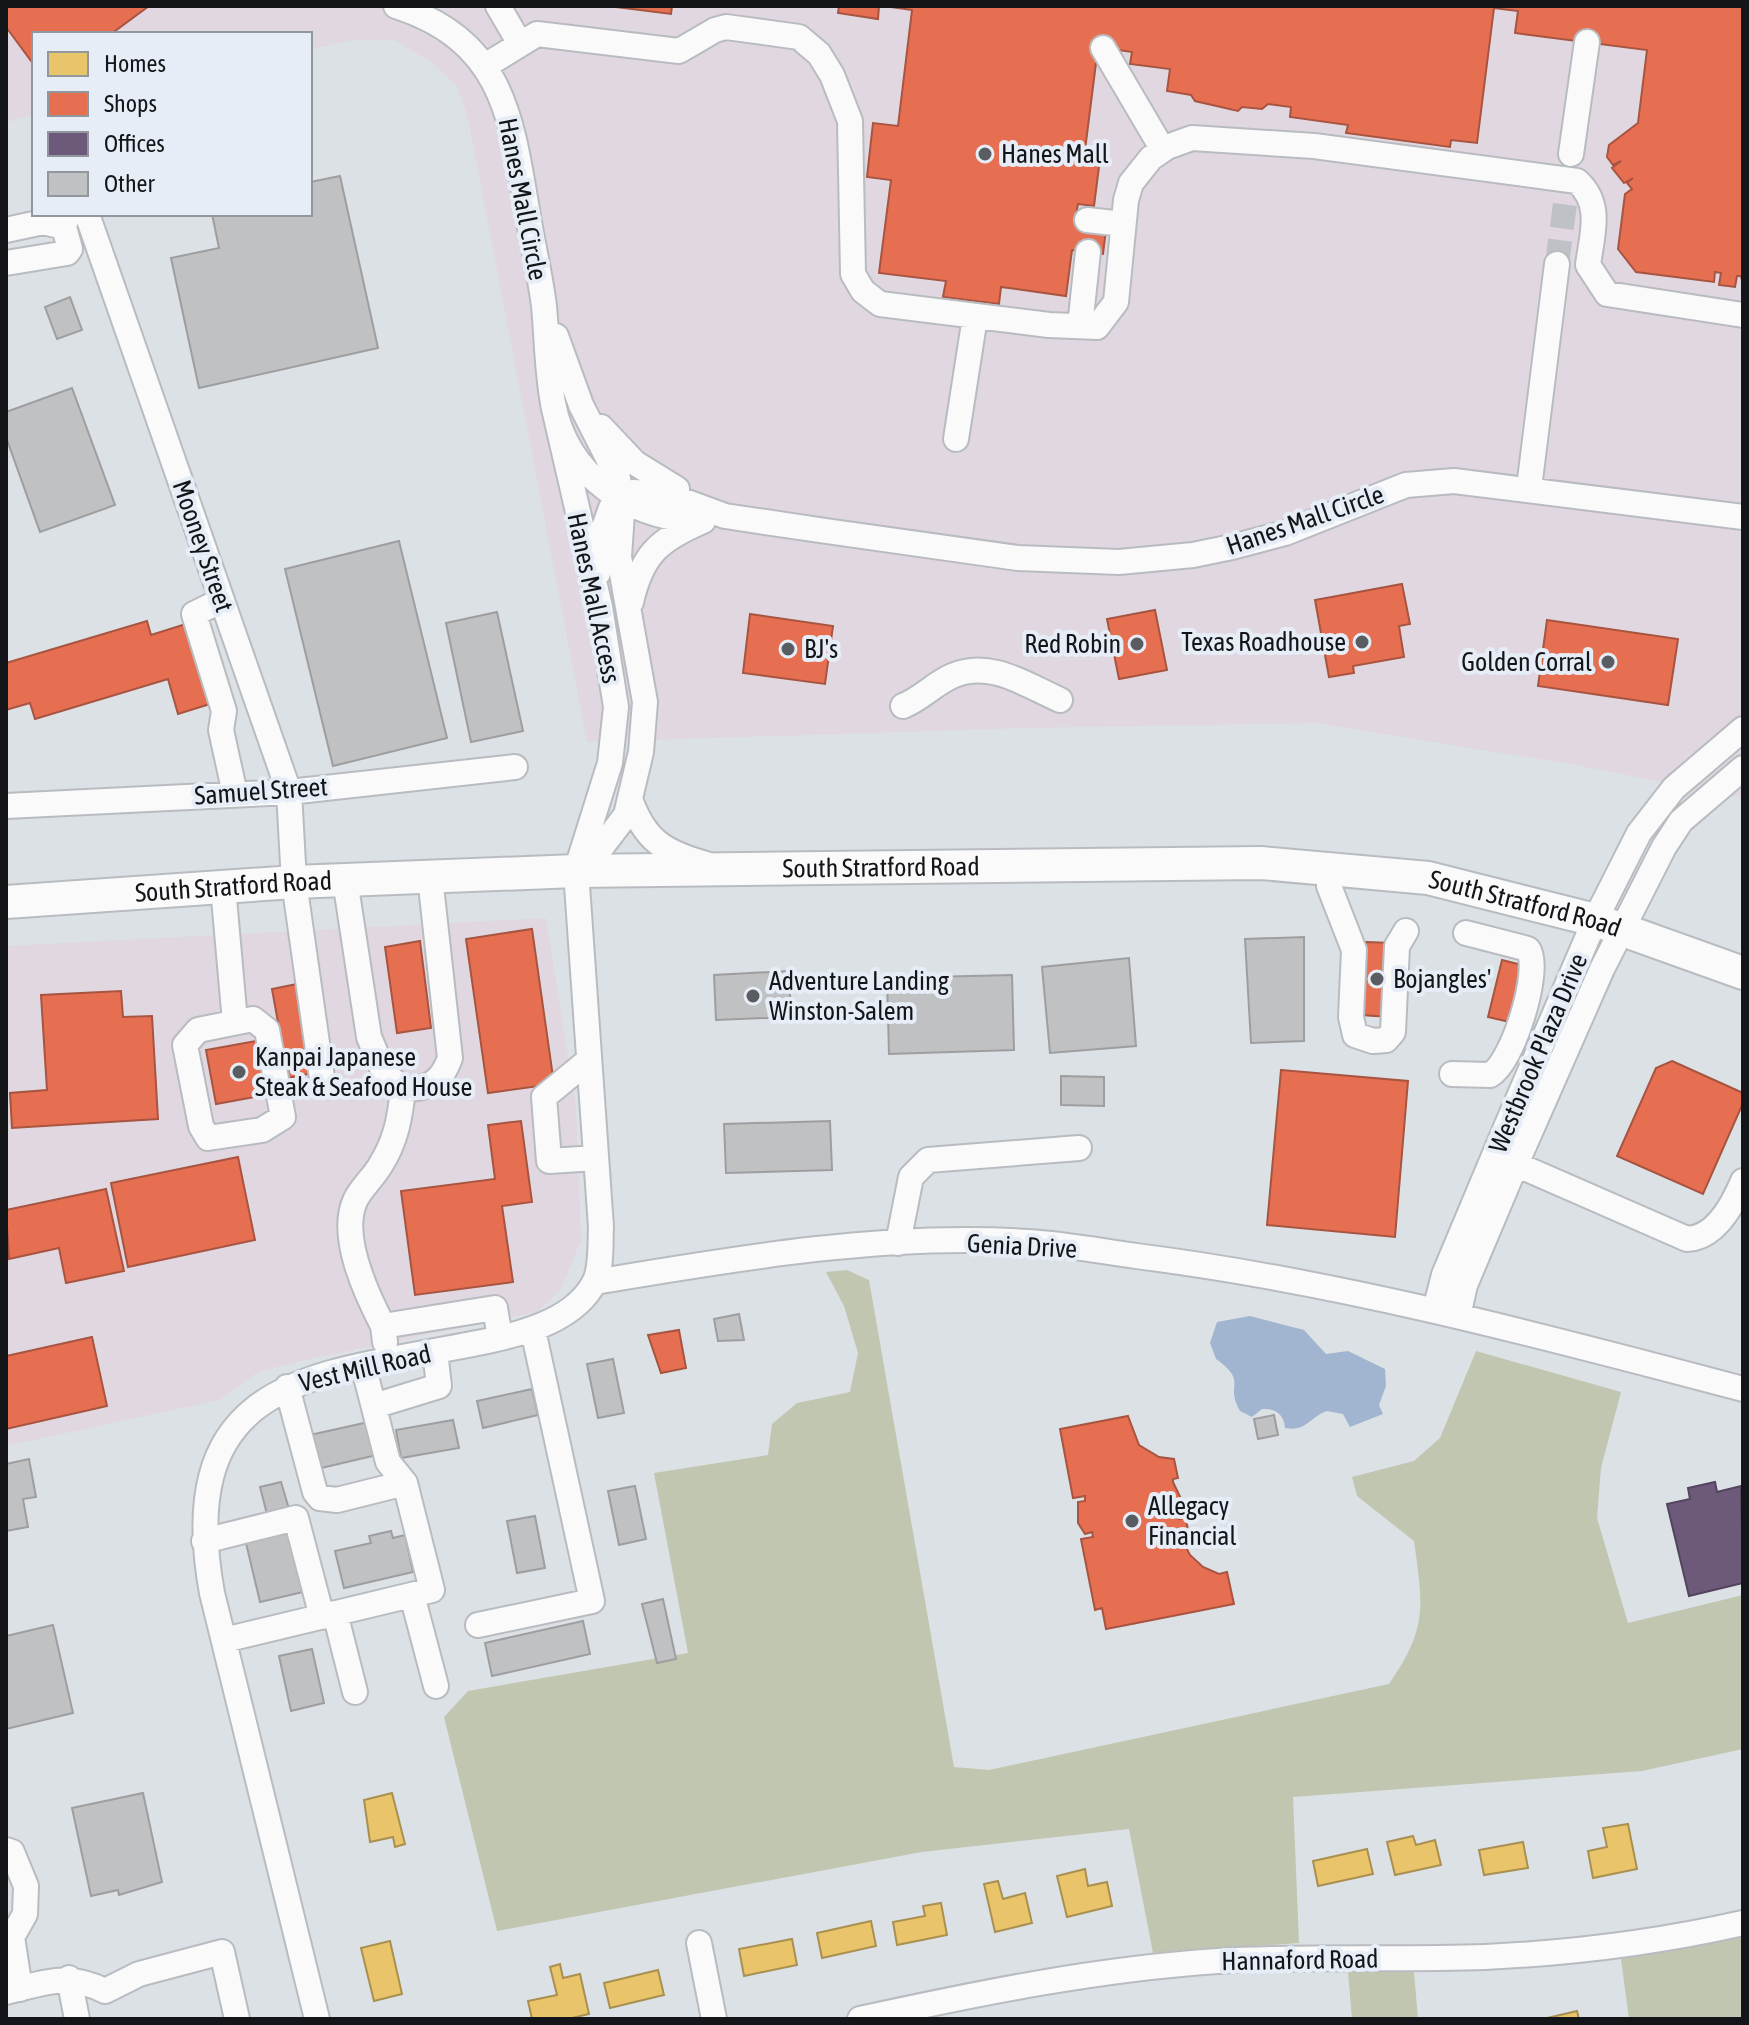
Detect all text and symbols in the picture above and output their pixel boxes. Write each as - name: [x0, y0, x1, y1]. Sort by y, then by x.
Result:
- legend: [32, 32, 312, 216]
- text: Homes: [104, 50, 166, 77]
- text: Shops: [104, 90, 157, 117]
- street label: Hanes Mall Circle: [493, 115, 553, 283]
- text: Offices: [104, 130, 165, 157]
- place label: Hanes Mall: [1001, 139, 1109, 169]
- marker: Hanes Mall: [976, 145, 994, 163]
- text: Other: [104, 170, 155, 197]
- street label: Mooney Street: [166, 476, 240, 616]
- street label: Hanes Mall Circle: [1222, 479, 1388, 561]
- street label: Hanes Mall Access: [561, 510, 627, 686]
- place label: Texas Roadhouse: [1181, 627, 1346, 657]
- place label: Red Robin: [1024, 629, 1121, 659]
- marker: Texas Roadhouse: [1353, 633, 1371, 651]
- place label: BJ's: [804, 634, 838, 664]
- marker: Red Robin: [1128, 635, 1146, 653]
- marker: BJ's: [779, 640, 797, 658]
- place label: Golden Corral: [1461, 647, 1592, 677]
- marker: Golden Corral: [1599, 653, 1617, 671]
- street label: Samuel Street: [193, 771, 329, 811]
- street label: South Stratford Road: [782, 851, 980, 884]
- street label: South Stratford Road: [1426, 864, 1625, 943]
- street label: South Stratford Road: [134, 866, 332, 908]
- street label: Westbrook Plaza Drive: [1483, 949, 1593, 1157]
- place label: Bojangles': [1393, 964, 1491, 994]
- place label: Adventure Landing Winston-Salem: [769, 966, 950, 1026]
- marker: Bojangles': [1368, 970, 1386, 988]
- marker: Adventure Landing Winston-Salem: [744, 987, 762, 1005]
- place label: Kanpai Japanese Steak & Seafood House: [255, 1042, 472, 1102]
- marker: Kanpai Japanese Steak & Seafood House: [230, 1063, 248, 1081]
- street label: Genia Drive: [966, 1228, 1078, 1264]
- street label: Vest Mill Road: [296, 1338, 434, 1398]
- place label: Allegacy Financial: [1148, 1491, 1236, 1551]
- marker: Allegacy Financial: [1123, 1512, 1141, 1530]
- street label: Hannaford Road: [1221, 1944, 1379, 1976]

